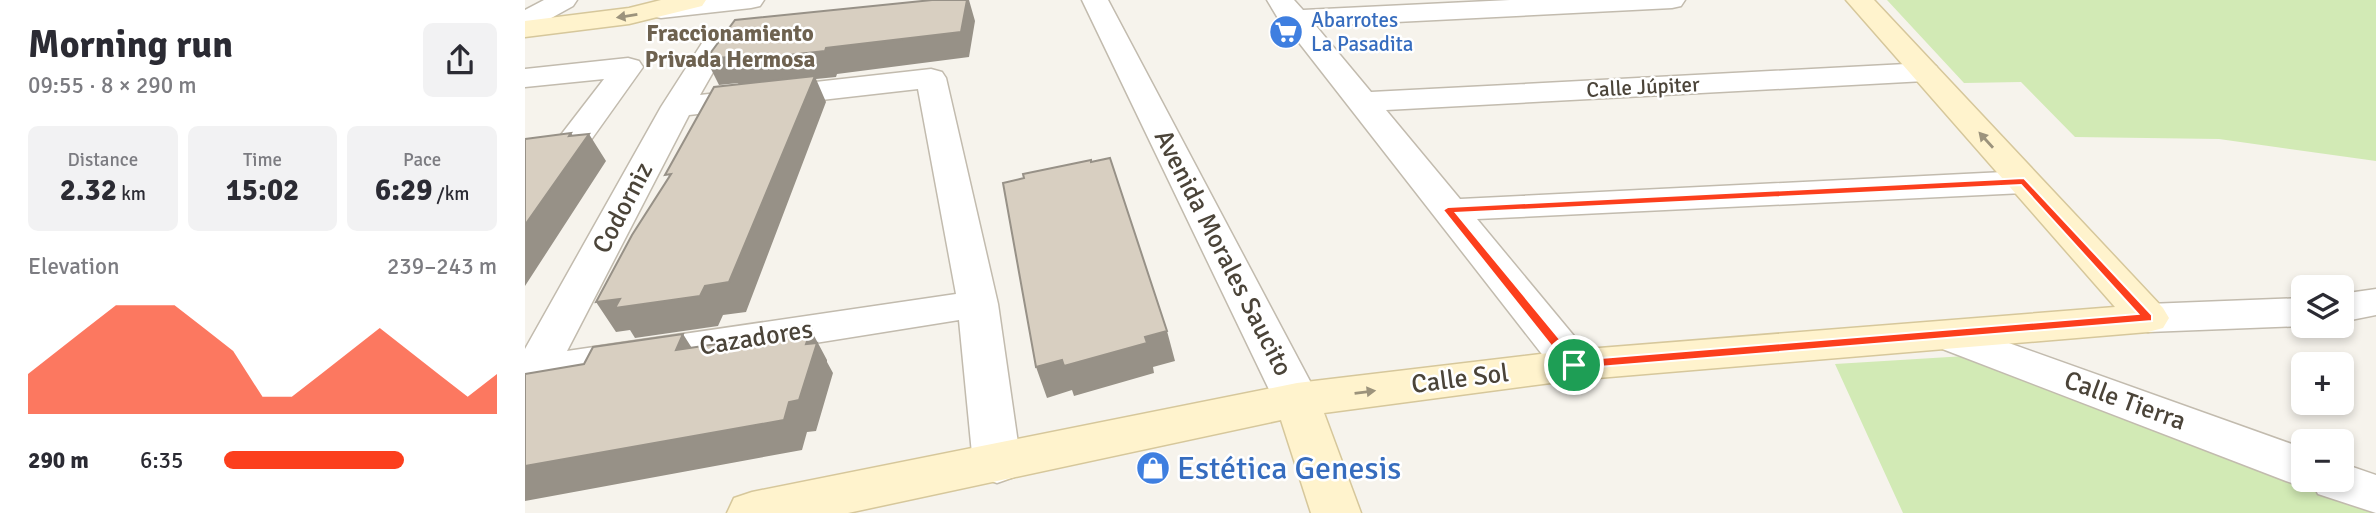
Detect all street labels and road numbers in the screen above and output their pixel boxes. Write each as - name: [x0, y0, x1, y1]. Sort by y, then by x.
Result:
- street label: Calle Júpiter: [1586, 71, 1700, 103]
- street label: Avenida Morales Saucito: [1147, 125, 1299, 381]
- street label: Codorniz: [586, 157, 660, 259]
- street label: Cazadores: [697, 313, 815, 363]
- street label: Calle Sol: [1410, 357, 1510, 401]
- street label: Calle Tierra: [2060, 364, 2190, 438]

